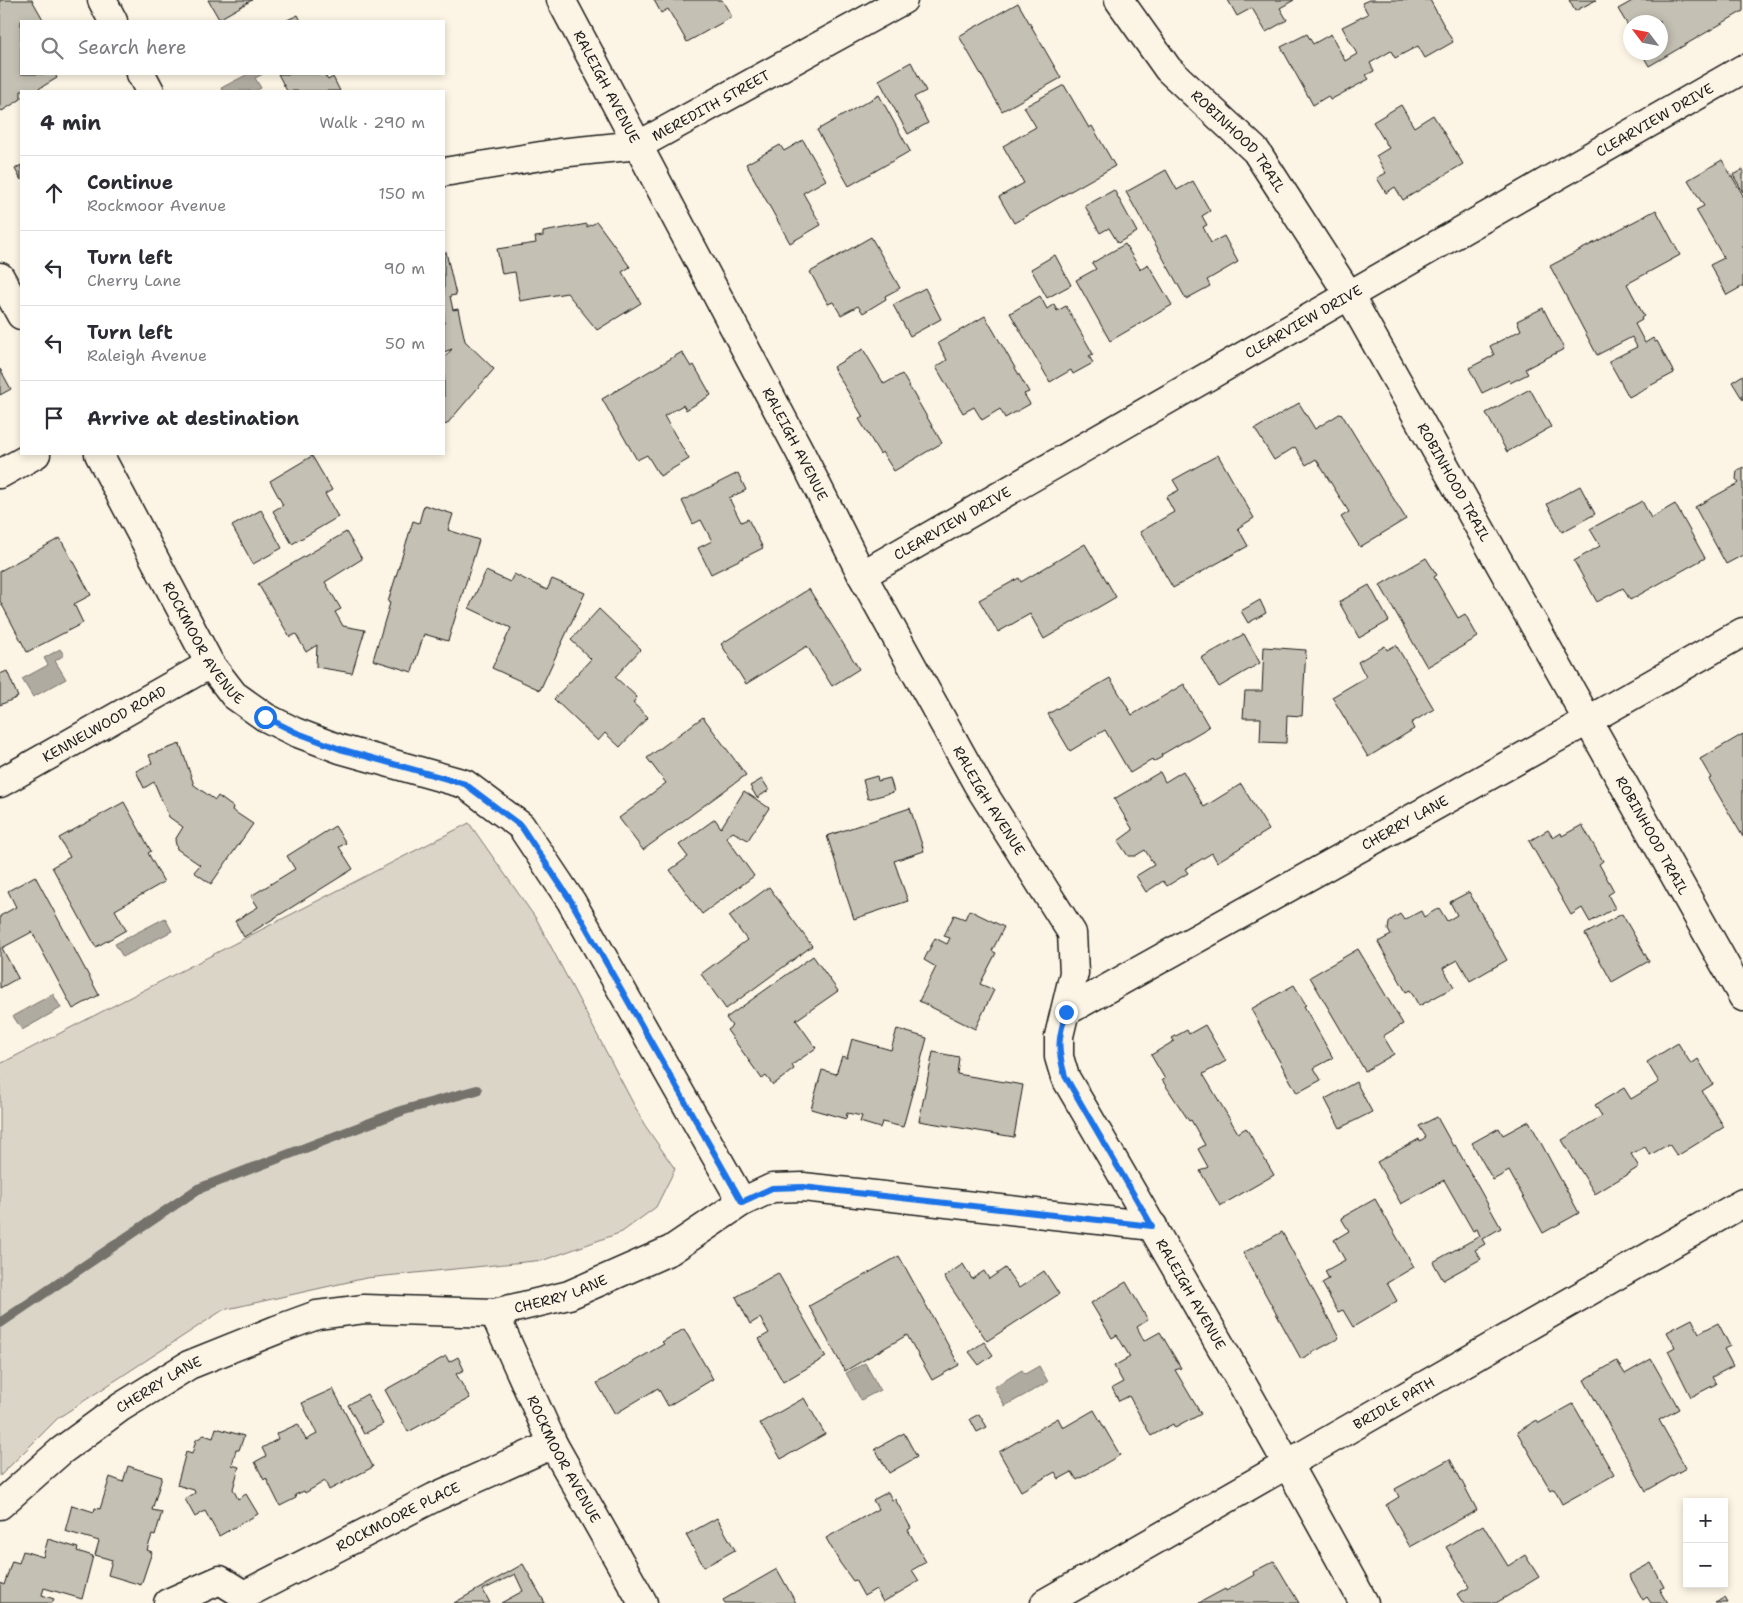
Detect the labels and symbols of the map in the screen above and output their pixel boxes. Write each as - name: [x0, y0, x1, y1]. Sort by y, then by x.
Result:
- north arrow: [1623, 15, 1668, 60]
- street label: RALEIGH AVENUE: [570, 27, 644, 146]
- street label: MEREDITH STREET: [649, 66, 773, 145]
- street label: CLEARVIEW DRIVE: [1593, 79, 1717, 161]
- street label: ROBINHOOD TRAIL: [1187, 86, 1290, 196]
- street label: CLEARVIEW DRIVE: [1241, 281, 1366, 362]
- street label: RALEIGH AVENUE: [759, 384, 832, 504]
- street label: ROBINHOOD TRAIL: [1414, 420, 1495, 545]
- street label: CLEARVIEW DRIVE: [890, 482, 1014, 564]
- street label: ROCKMOOR AVENUE: [159, 578, 248, 708]
- street label: KENNELWOOD ROAD: [39, 682, 170, 766]
- route start: [254, 706, 277, 729]
- street label: RALEIGH AVENUE: [949, 743, 1029, 859]
- street label: ROBINHOOD TRAIL: [1612, 773, 1693, 898]
- street label: CHERRY LANE: [1358, 791, 1452, 854]
- route end: [1055, 1001, 1078, 1024]
- street label: RALEIGH AVENUE: [1152, 1235, 1230, 1353]
- street label: CHERRY LANE: [512, 1270, 610, 1317]
- street label: CHERRY LANE: [112, 1352, 204, 1417]
- street label: BRIDLE PATH: [1350, 1373, 1438, 1434]
- street label: ROCKMOOR AVENUE: [523, 1393, 605, 1526]
- street label: ROCKMOORE PLACE: [333, 1478, 463, 1555]

